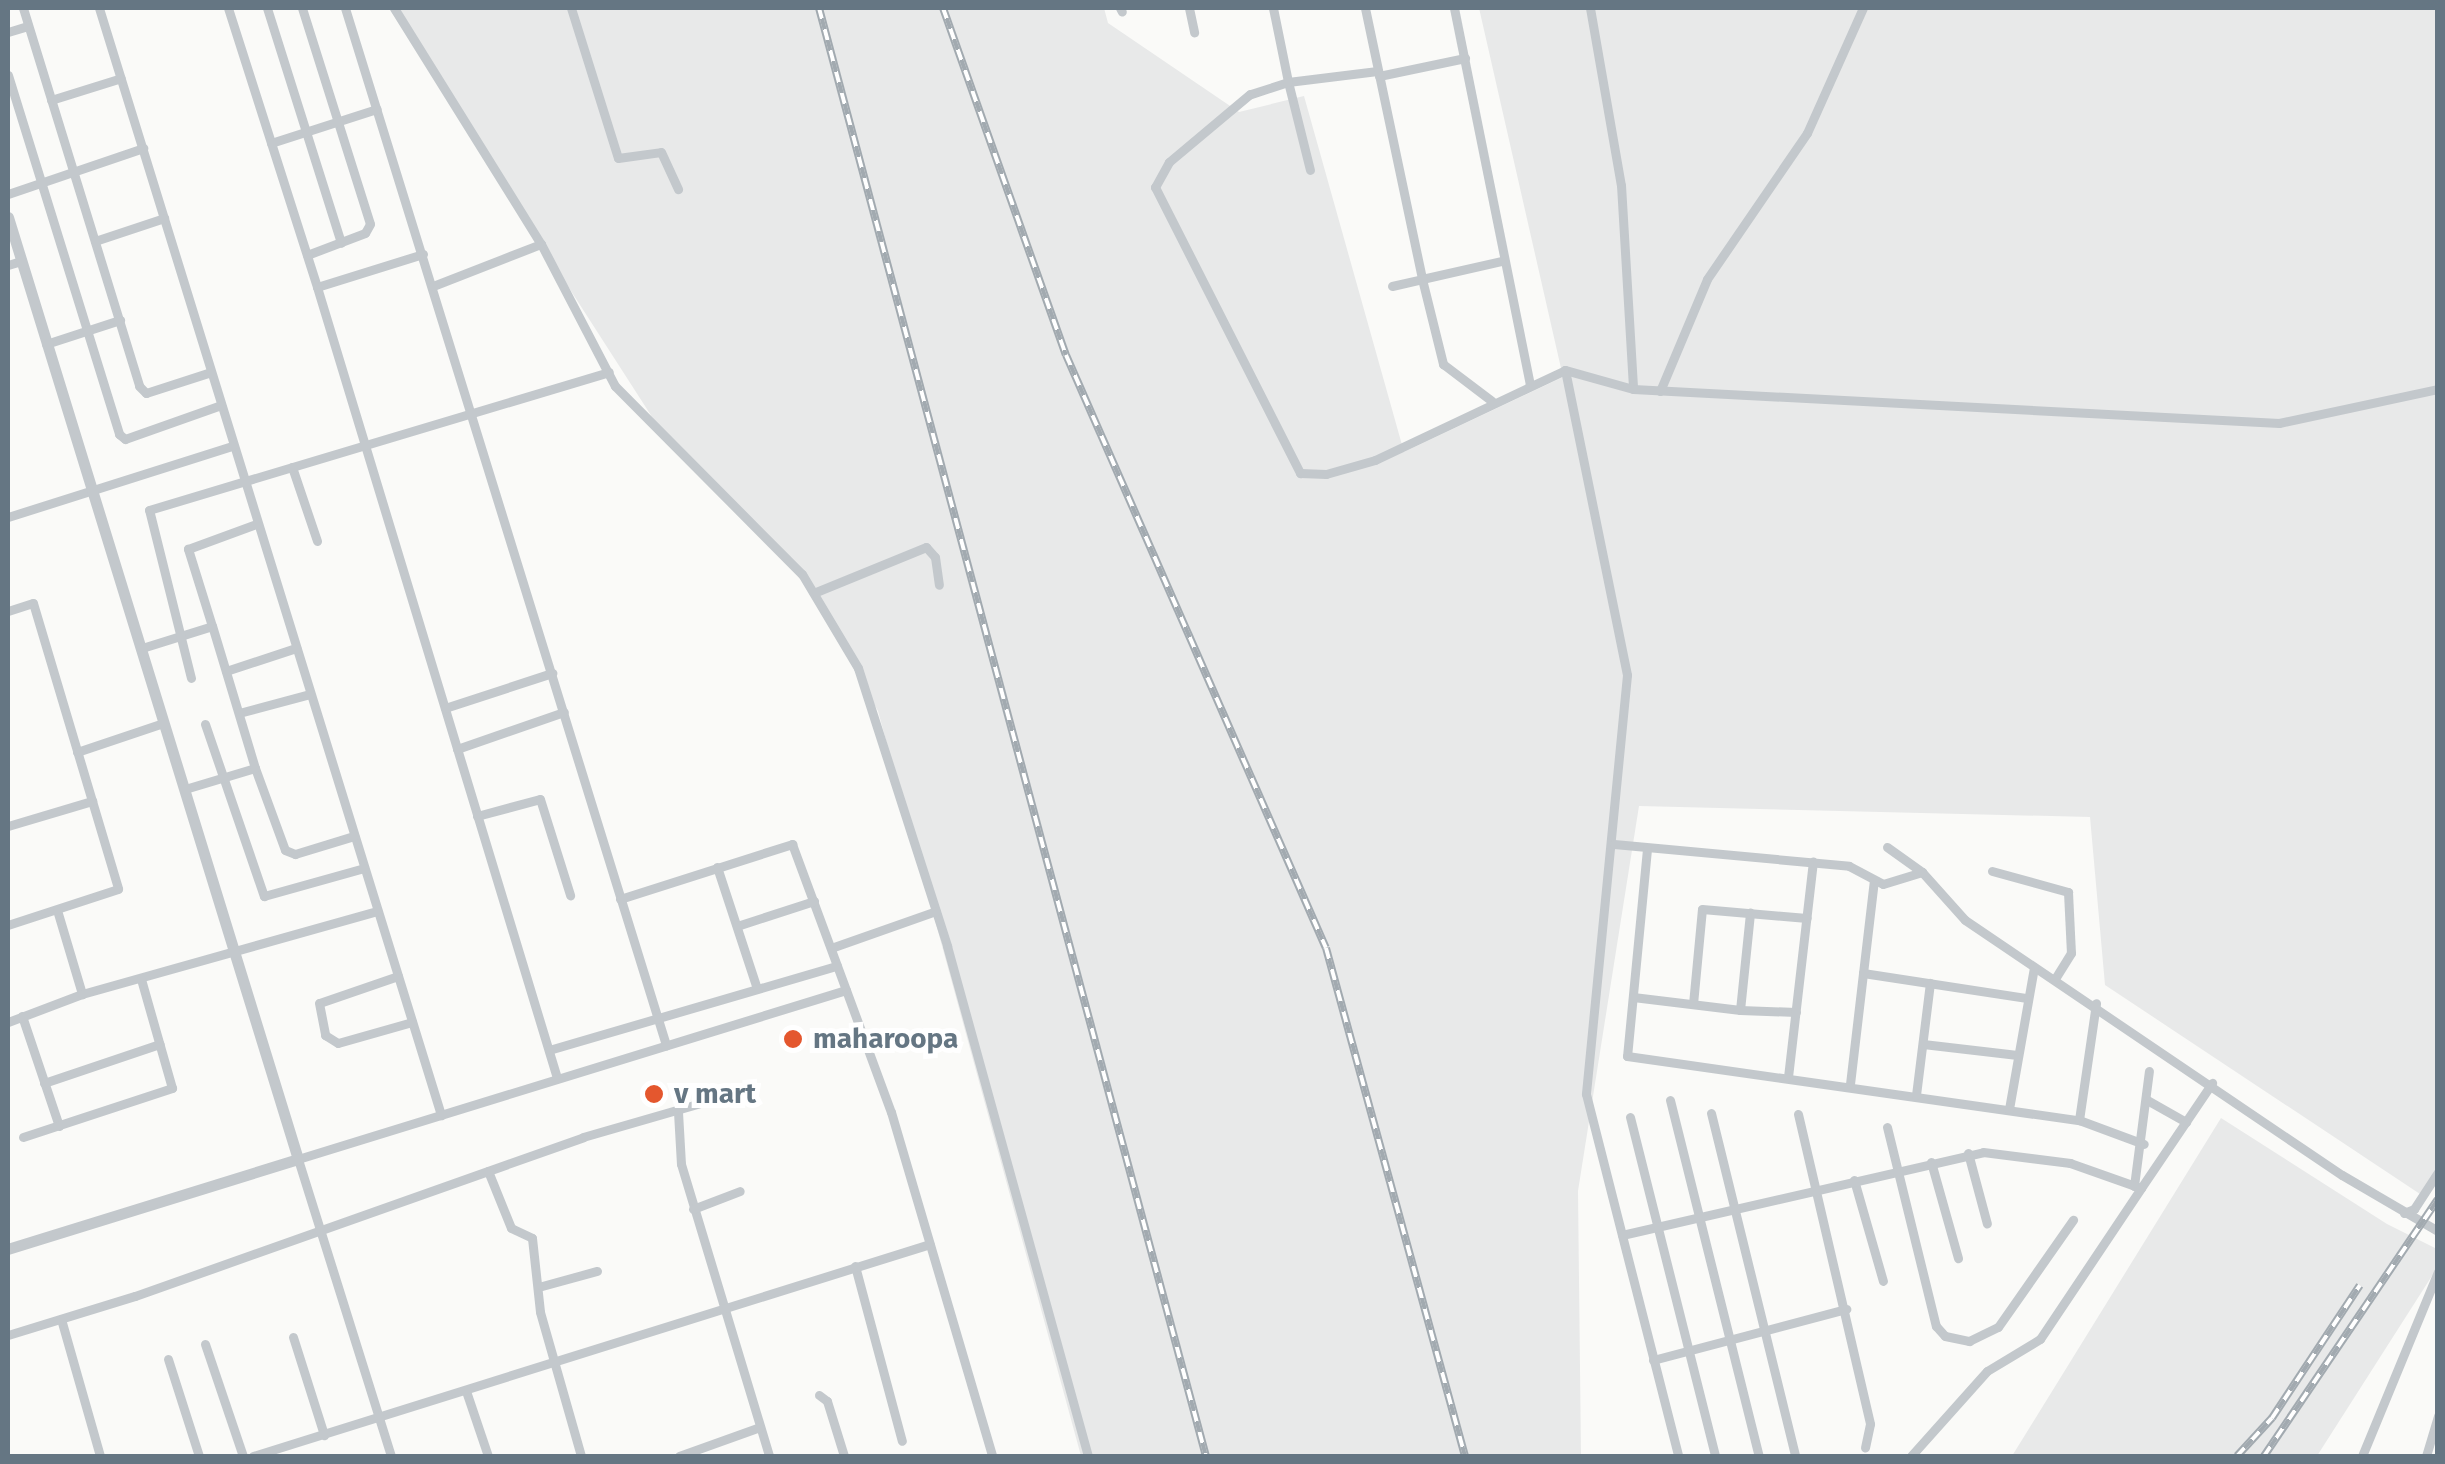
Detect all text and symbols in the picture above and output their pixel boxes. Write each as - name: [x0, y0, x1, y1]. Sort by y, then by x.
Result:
- place label: maharoopa: [813, 1022, 958, 1056]
- marker: maharoopa: [782, 1028, 804, 1050]
- place label: v mart: [674, 1077, 756, 1111]
- marker: v mart: [643, 1083, 665, 1105]

